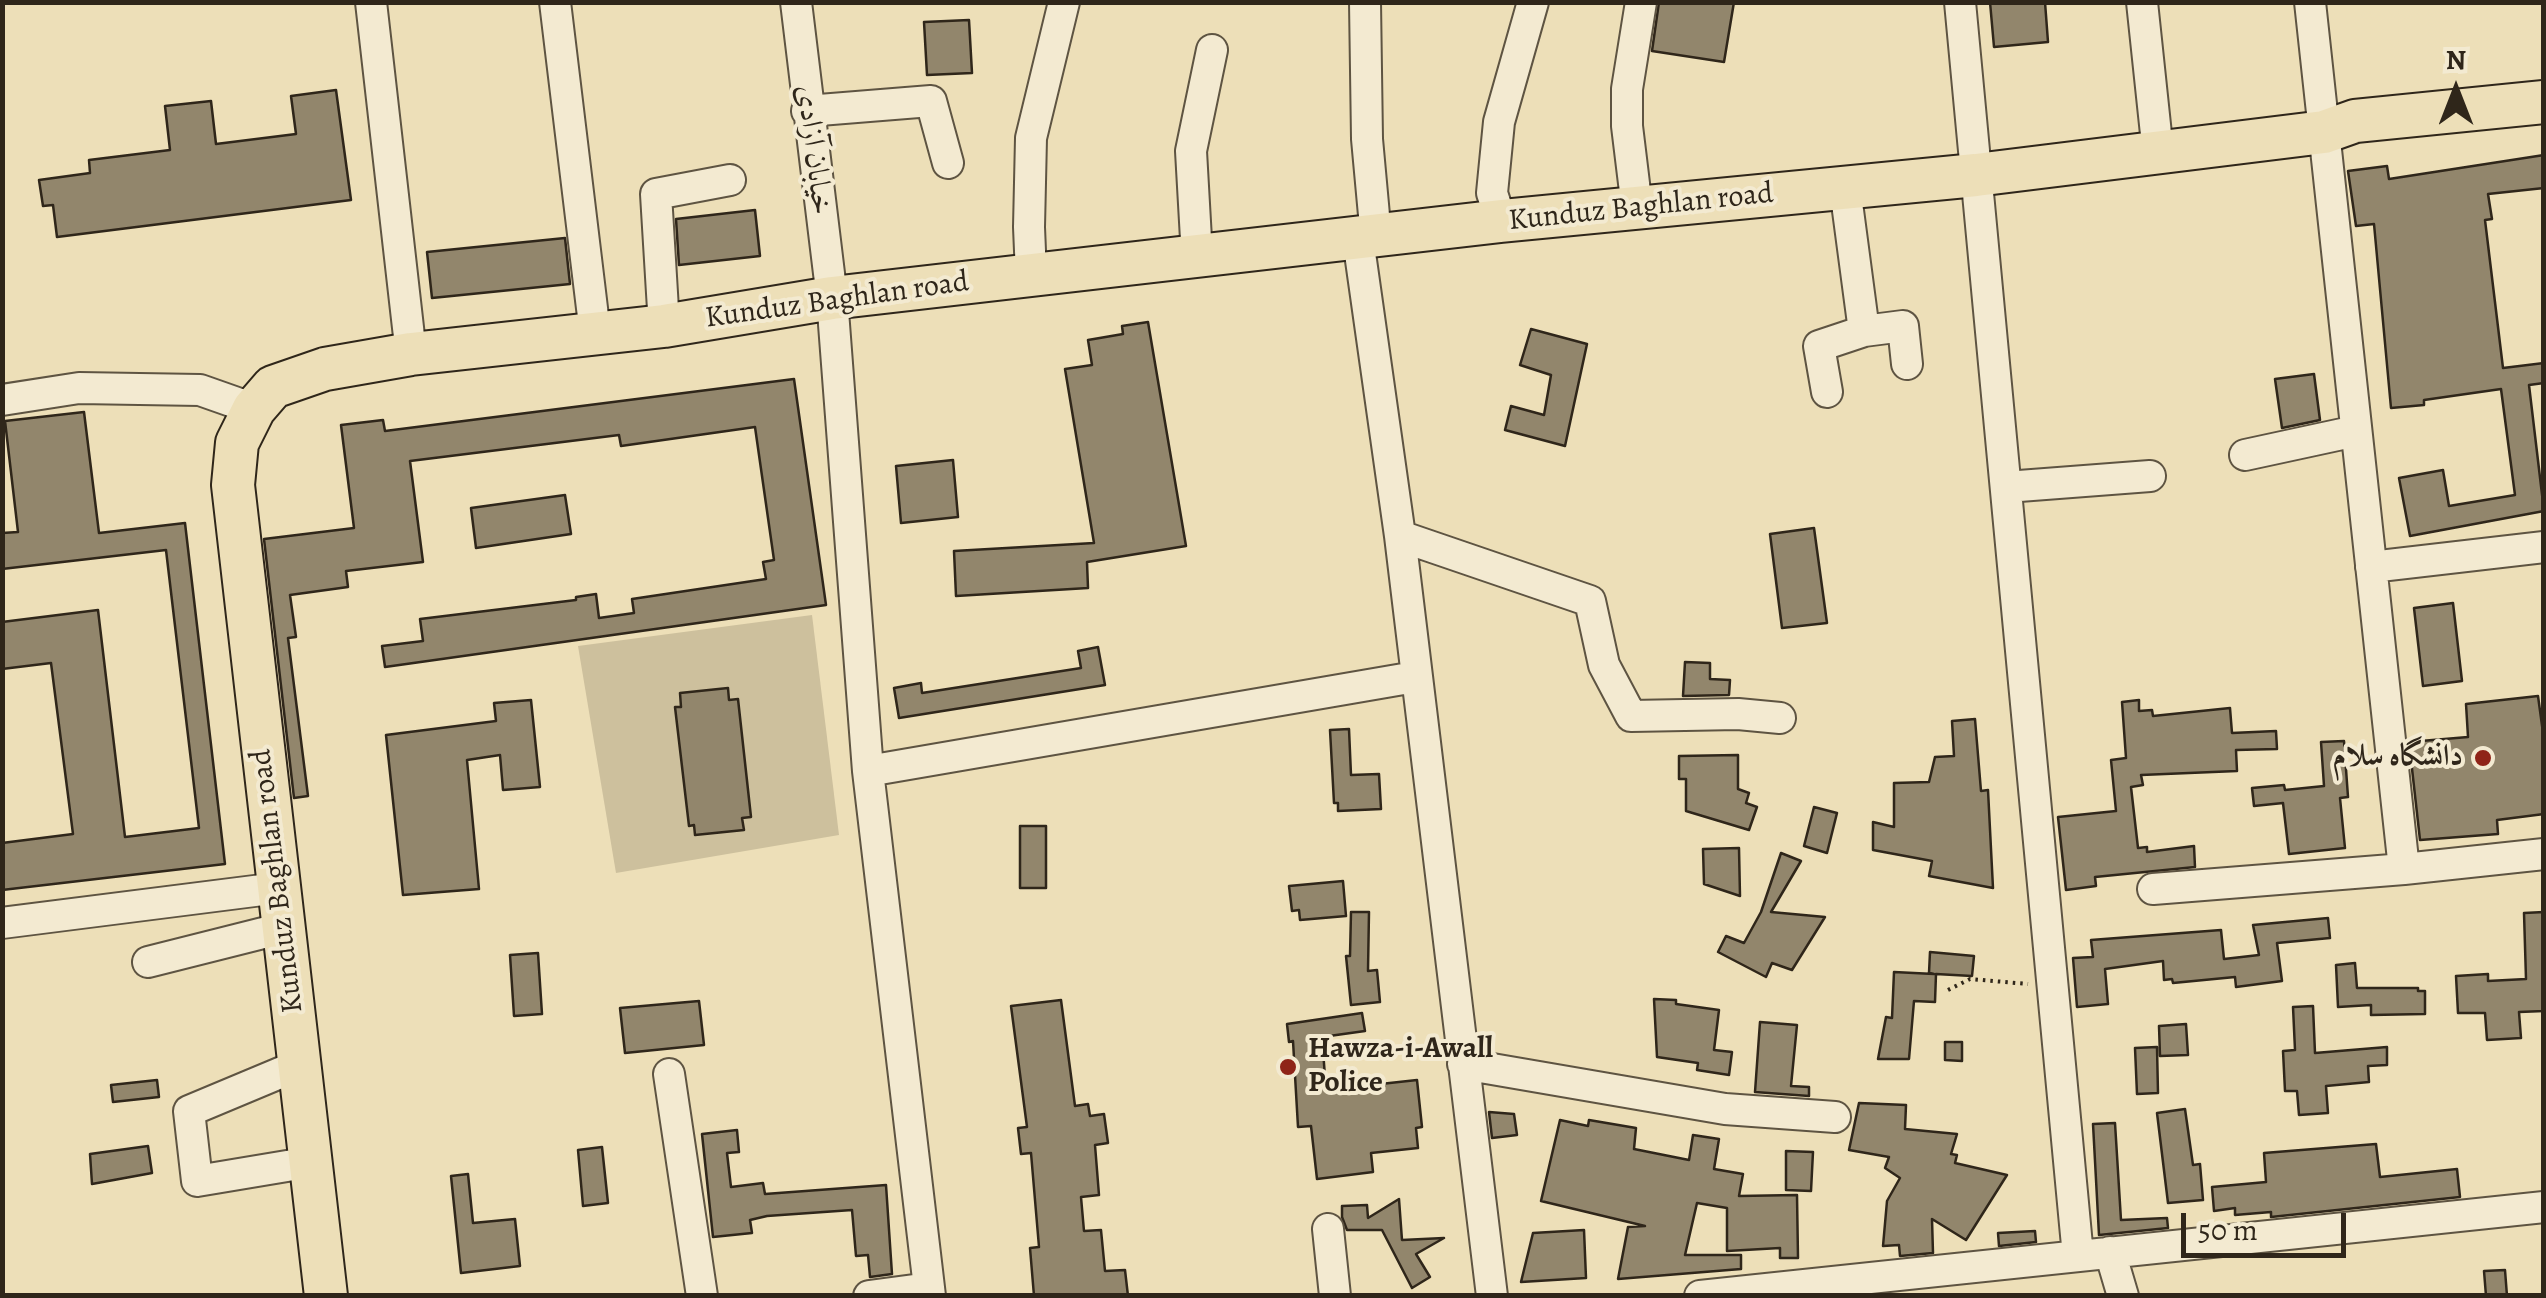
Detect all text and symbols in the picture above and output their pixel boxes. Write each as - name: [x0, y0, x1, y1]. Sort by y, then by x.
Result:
- north arrow: [2406, 40, 2506, 140]
- text: N: [2446, 41, 2466, 79]
- street label: خیابان آزادی: [787, 83, 839, 217]
- street label: Kunduz Baghlan road: [1507, 176, 1775, 240]
- street label: Kunduz Baghlan road: [703, 265, 971, 337]
- place label: دانشگاه سلام: [2333, 740, 2463, 776]
- street label: Kunduz Baghlan road: [244, 747, 312, 1015]
- marker: دانشگاه سلام: [2472, 747, 2494, 769]
- place label: Hawza-i-Awall Police: [1308, 1032, 1493, 1102]
- marker: Hawza-i-Awall Police: [1277, 1056, 1299, 1078]
- scale bar: [2186, 1193, 2351, 1255]
- text: 50 m: [2198, 1210, 2258, 1250]

